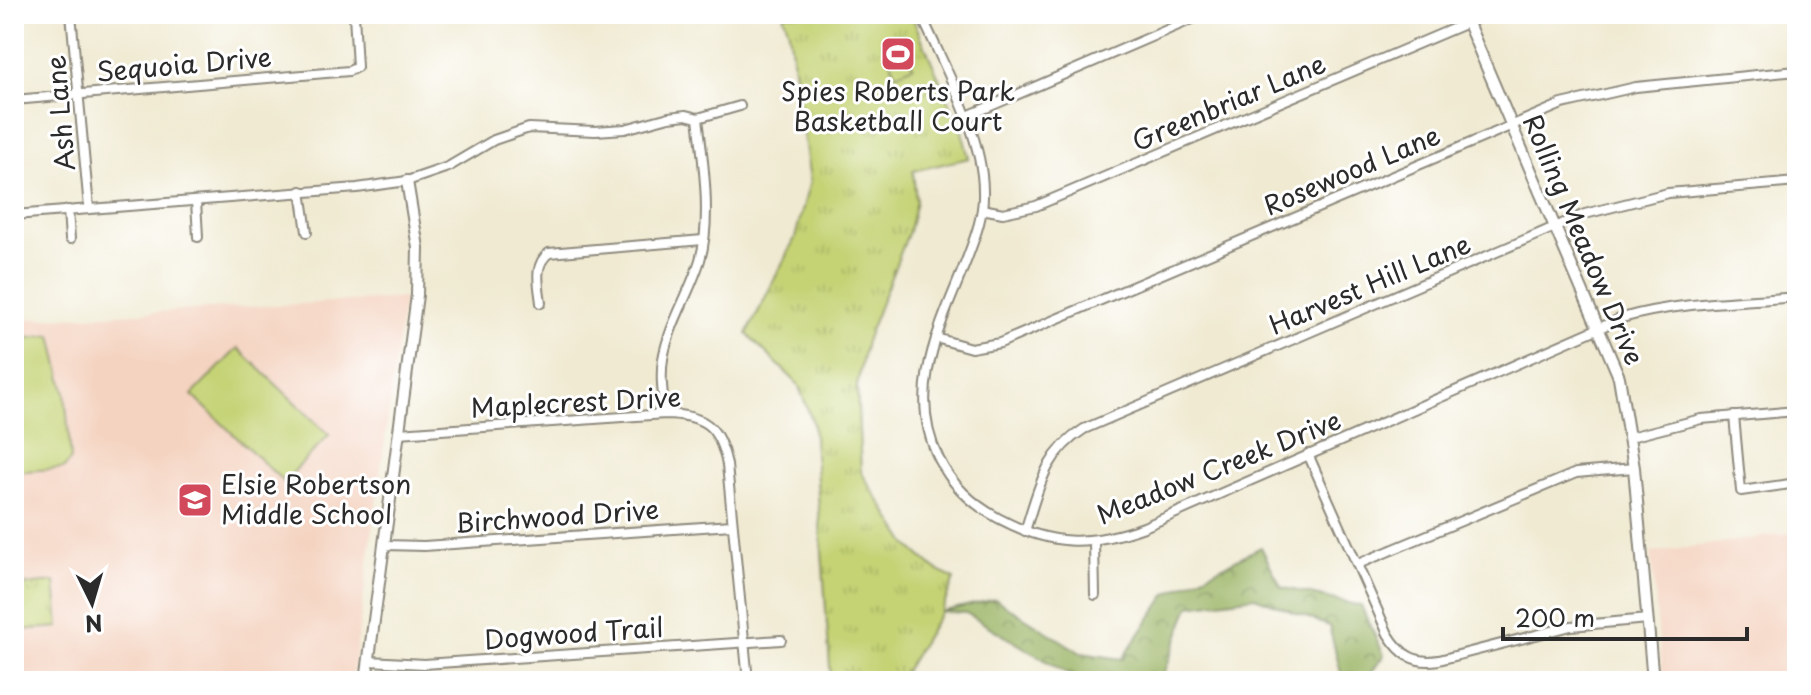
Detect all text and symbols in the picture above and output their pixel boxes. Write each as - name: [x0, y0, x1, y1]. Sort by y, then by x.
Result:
- sports icon: Spies Roberts Park Basketball Court: [879, 35, 917, 73]
- street label: Sequoia Drive: [95, 36, 273, 91]
- street label: Greenbriar Lane: [1125, 43, 1331, 160]
- street label: Ash Lane: [35, 54, 84, 173]
- place label: Spies Roberts Park Basketball Court: [781, 71, 1015, 140]
- street label: Rolling Meadow Drive: [1514, 108, 1655, 371]
- street label: Rosewood Lane: [1257, 115, 1446, 224]
- street label: Harvest Hill Lane: [1262, 224, 1476, 344]
- street label: Maplecrest Drive: [470, 377, 682, 426]
- street label: Meadow Creek Drive: [1090, 400, 1346, 533]
- place label: Elsie Robertson Middle School: [221, 464, 411, 533]
- school or university icon: Elsie Robertson Middle School: [176, 481, 214, 519]
- street label: Birchwood Drive: [454, 489, 660, 542]
- north arrow: [52, 563, 132, 643]
- scale bar: [1503, 591, 1747, 641]
- text: 200 m: [1515, 599, 1595, 635]
- text: N: [84, 607, 104, 642]
- street label: Dogwood Trail: [483, 607, 665, 658]

